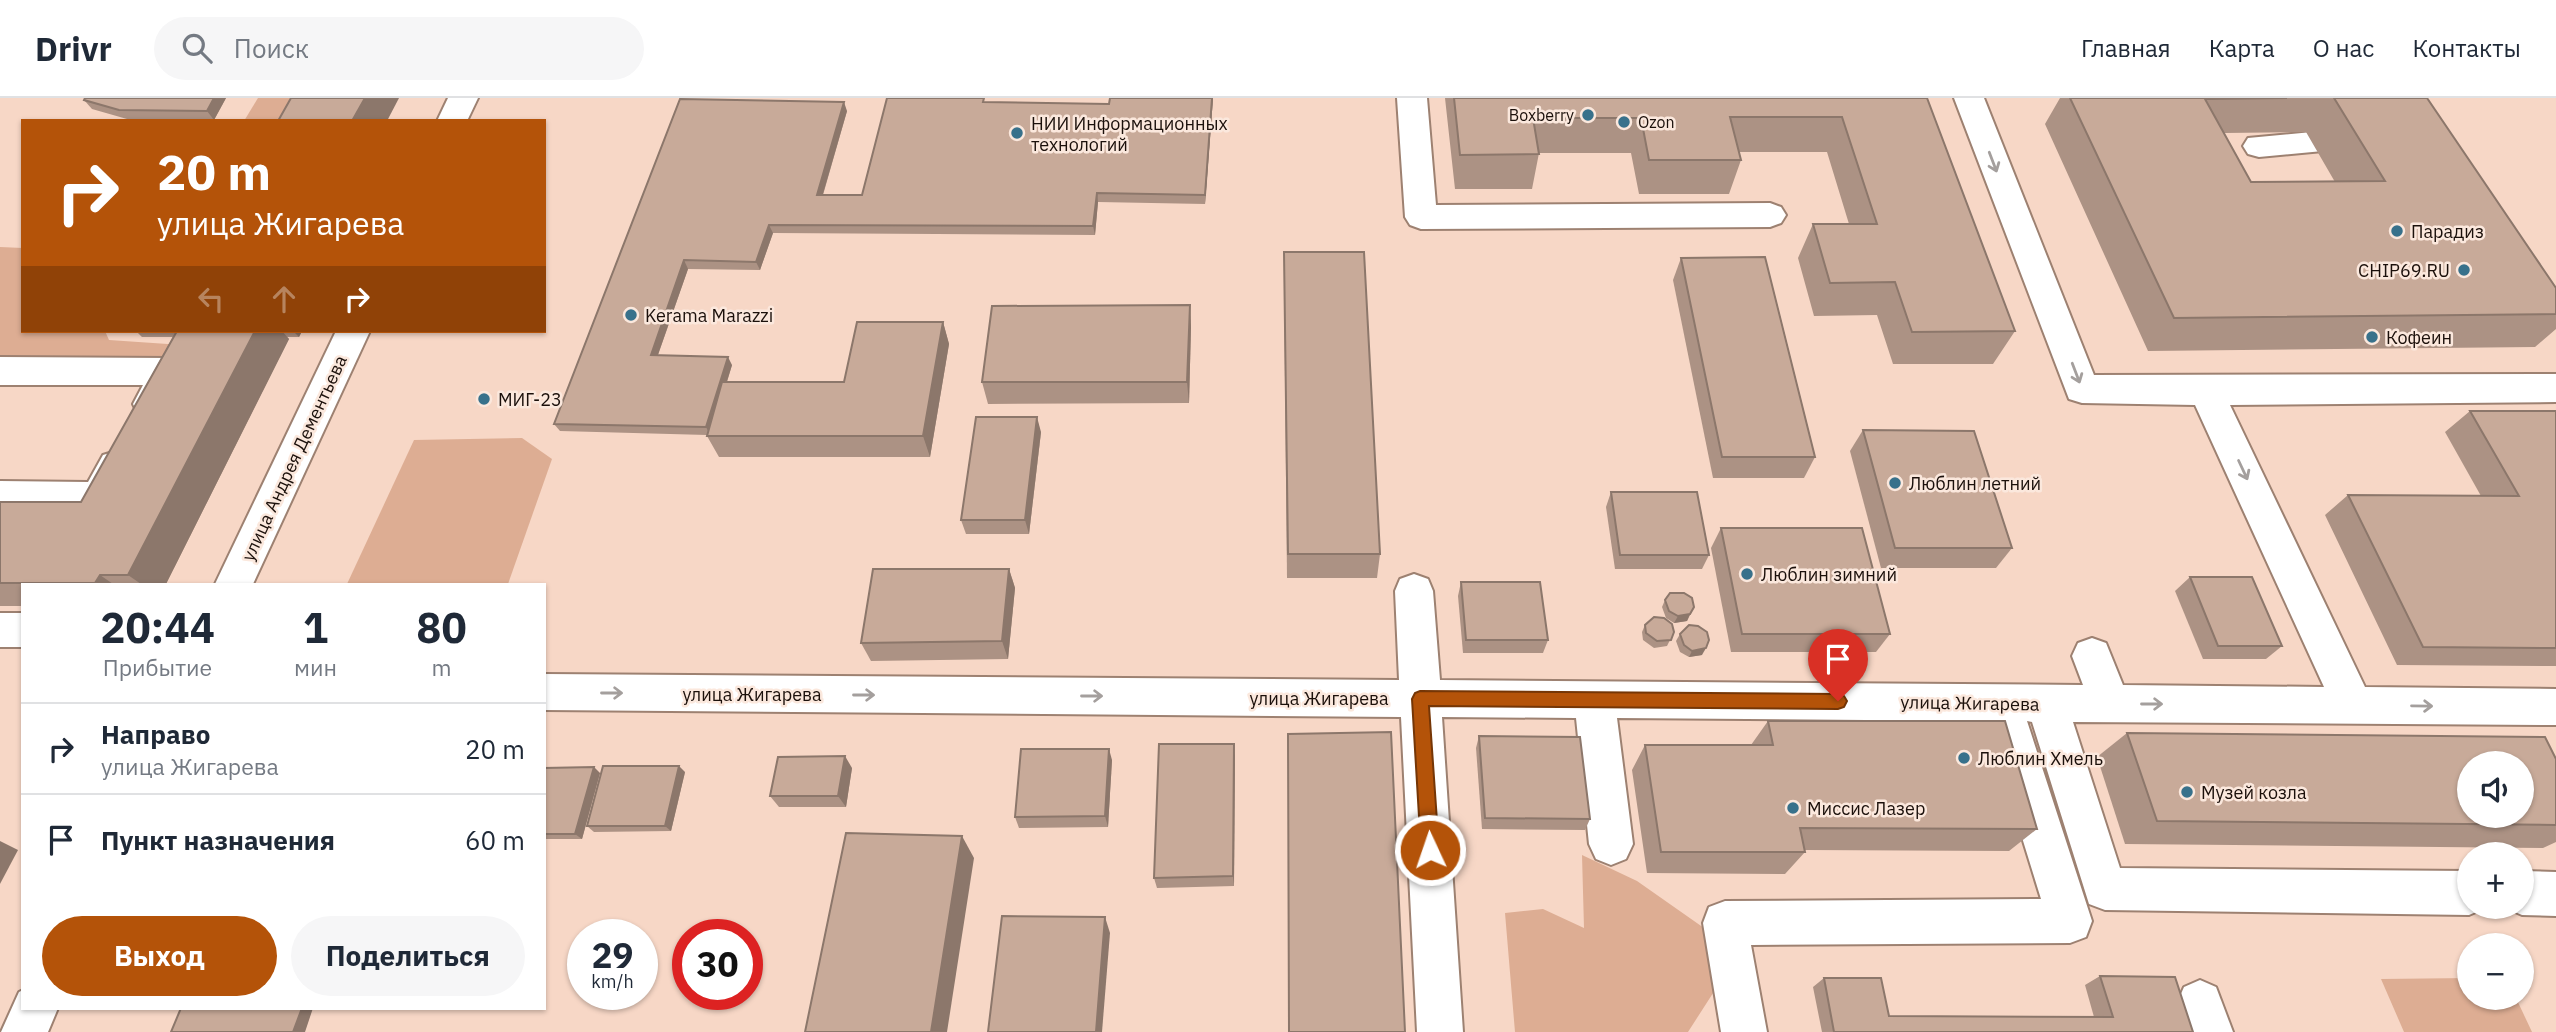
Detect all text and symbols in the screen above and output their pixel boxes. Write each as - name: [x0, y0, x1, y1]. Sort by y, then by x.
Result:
- search box: [154, 17, 644, 80]
- text: Drivr: [35, 27, 112, 70]
- icon: search: [178, 29, 216, 67]
- text: Поиск: [234, 31, 309, 65]
- text: Главная: [2081, 32, 2171, 64]
- text: Карта: [2209, 32, 2275, 64]
- text: О нас: [2313, 32, 2374, 64]
- text: Контакты: [2412, 32, 2521, 64]
- place label: Boxberry: [1509, 105, 1574, 125]
- marker: Boxberry: [1580, 107, 1596, 123]
- place label: НИИ Информационных технологий: [1031, 112, 1228, 156]
- place label: Ozon: [1638, 112, 1675, 132]
- marker: Ozon: [1616, 114, 1632, 130]
- marker: НИИ Информационных технологий: [1009, 125, 1025, 141]
- text: 20 m: [157, 140, 271, 203]
- icon: right: [42, 147, 133, 238]
- one-way arrow: [1988, 150, 2001, 172]
- text: улица Жигарева: [157, 202, 404, 244]
- place label: Парадиз: [2411, 220, 2484, 243]
- marker: Парадиз: [2389, 223, 2405, 239]
- place label: CHIP69.RU: [2358, 259, 2450, 282]
- marker: CHIP69.RU: [2456, 262, 2472, 278]
- icon: left: [192, 280, 230, 318]
- icon: ahead: [265, 280, 303, 318]
- icon: right: [338, 280, 376, 318]
- place label: Kerama Marazzi: [645, 304, 773, 327]
- marker: Kerama Marazzi: [623, 307, 639, 323]
- place label: Кофеин: [2386, 326, 2452, 349]
- marker: Кофеин: [2364, 329, 2380, 345]
- street label: улица Андрея Дементьева: [236, 351, 352, 565]
- one-way arrow: [2071, 362, 2084, 384]
- place label: МИГ-23: [498, 388, 562, 411]
- marker: МИГ-23: [476, 391, 492, 407]
- one-way arrow: [2237, 459, 2250, 480]
- place label: Люблин летний: [1909, 472, 2041, 495]
- marker: Люблин летний: [1887, 475, 1903, 491]
- place label: Люблин зимний: [1761, 563, 1897, 586]
- marker: Люблин зимний: [1739, 566, 1755, 582]
- text: 20:44: [100, 600, 215, 655]
- text: 1: [303, 600, 328, 655]
- text: 80: [416, 600, 467, 655]
- pin: [1808, 629, 1868, 701]
- icon: arrive: [1819, 640, 1857, 678]
- text: Прибытие: [103, 652, 212, 682]
- text: мин: [294, 652, 337, 682]
- text: m: [432, 652, 452, 682]
- street label: улица Жигарева: [682, 683, 822, 706]
- one-way arrow: [601, 686, 624, 700]
- street label: улица Жигарева: [1249, 687, 1389, 710]
- one-way arrow: [853, 688, 876, 702]
- one-way arrow: [1080, 689, 1103, 703]
- street label: улица Жигарева: [1900, 690, 2040, 716]
- one-way arrow: [2141, 697, 2164, 711]
- one-way arrow: [2410, 699, 2433, 713]
- text: Направо: [101, 717, 210, 751]
- icon: right: [42, 730, 80, 768]
- text: 20 m: [465, 732, 525, 766]
- place label: Люблин Хмель: [1978, 747, 2103, 770]
- marker: Люблин Хмель: [1956, 750, 1972, 766]
- text: улица Жигарева: [101, 751, 279, 781]
- map controls: [2457, 751, 2534, 1010]
- button: sound: [2457, 751, 2534, 828]
- place label: Музей козла: [2201, 781, 2307, 804]
- marker: Музей козла: [2179, 784, 2195, 800]
- place label: Миссис Лазер: [1807, 797, 1925, 820]
- marker: Миссис Лазер: [1785, 800, 1801, 816]
- position arrow: [1393, 813, 1467, 887]
- icon: arrive: [42, 821, 80, 859]
- text: Пункт назначения: [101, 823, 335, 857]
- text: 60 m: [465, 823, 525, 857]
- button: +: [2457, 842, 2534, 919]
- button: Выход: [42, 916, 277, 996]
- button: Поделиться: [291, 916, 525, 996]
- speed limit sign: 30: [672, 919, 763, 1010]
- text: 29: [591, 932, 634, 978]
- button: −: [2457, 933, 2534, 1010]
- text: km/h: [591, 970, 634, 993]

